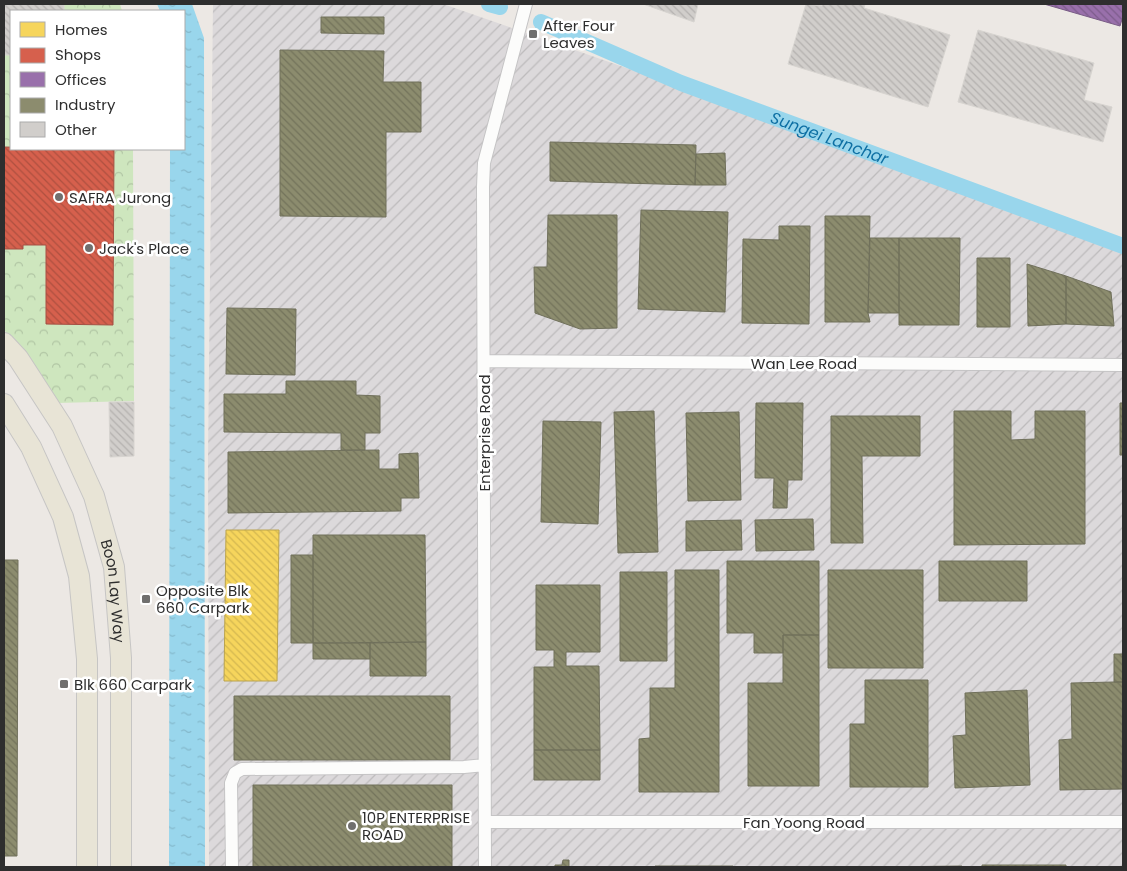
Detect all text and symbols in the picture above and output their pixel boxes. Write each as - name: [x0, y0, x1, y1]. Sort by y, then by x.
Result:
- legend: [10, 10, 185, 150]
- place label: After Four Leaves: [543, 15, 615, 53]
- text: Homes: [55, 19, 108, 40]
- marker: After Four Leaves: [527, 28, 539, 40]
- text: Shops: [55, 44, 101, 65]
- text: Offices: [55, 69, 107, 90]
- text: Industry: [55, 94, 116, 115]
- water label: Sungei Lanchar: [767, 106, 893, 170]
- text: Other: [55, 119, 97, 140]
- place label: SAFRA Jurong: [69, 187, 171, 208]
- marker: SAFRA Jurong: [53, 191, 65, 203]
- place label: Jack's Place: [99, 238, 189, 259]
- marker: Jack's Place: [83, 242, 95, 254]
- street label: Wan Lee Road: [751, 353, 857, 374]
- street label: Enterprise Road: [474, 374, 495, 492]
- street label: Boon Lay Way: [96, 537, 130, 644]
- place label: Opposite Blk 660 Carpark: [156, 580, 250, 618]
- marker: Opposite Blk 660 Carpark: [140, 593, 152, 605]
- place label: Blk 660 Carpark: [74, 674, 192, 695]
- marker: Blk 660 Carpark: [58, 678, 70, 690]
- place label: 10P ENTERPRISE ROAD: [362, 807, 470, 845]
- street label: Fan Yoong Road: [743, 812, 865, 833]
- marker: 10P ENTERPRISE ROAD: [346, 820, 358, 832]

